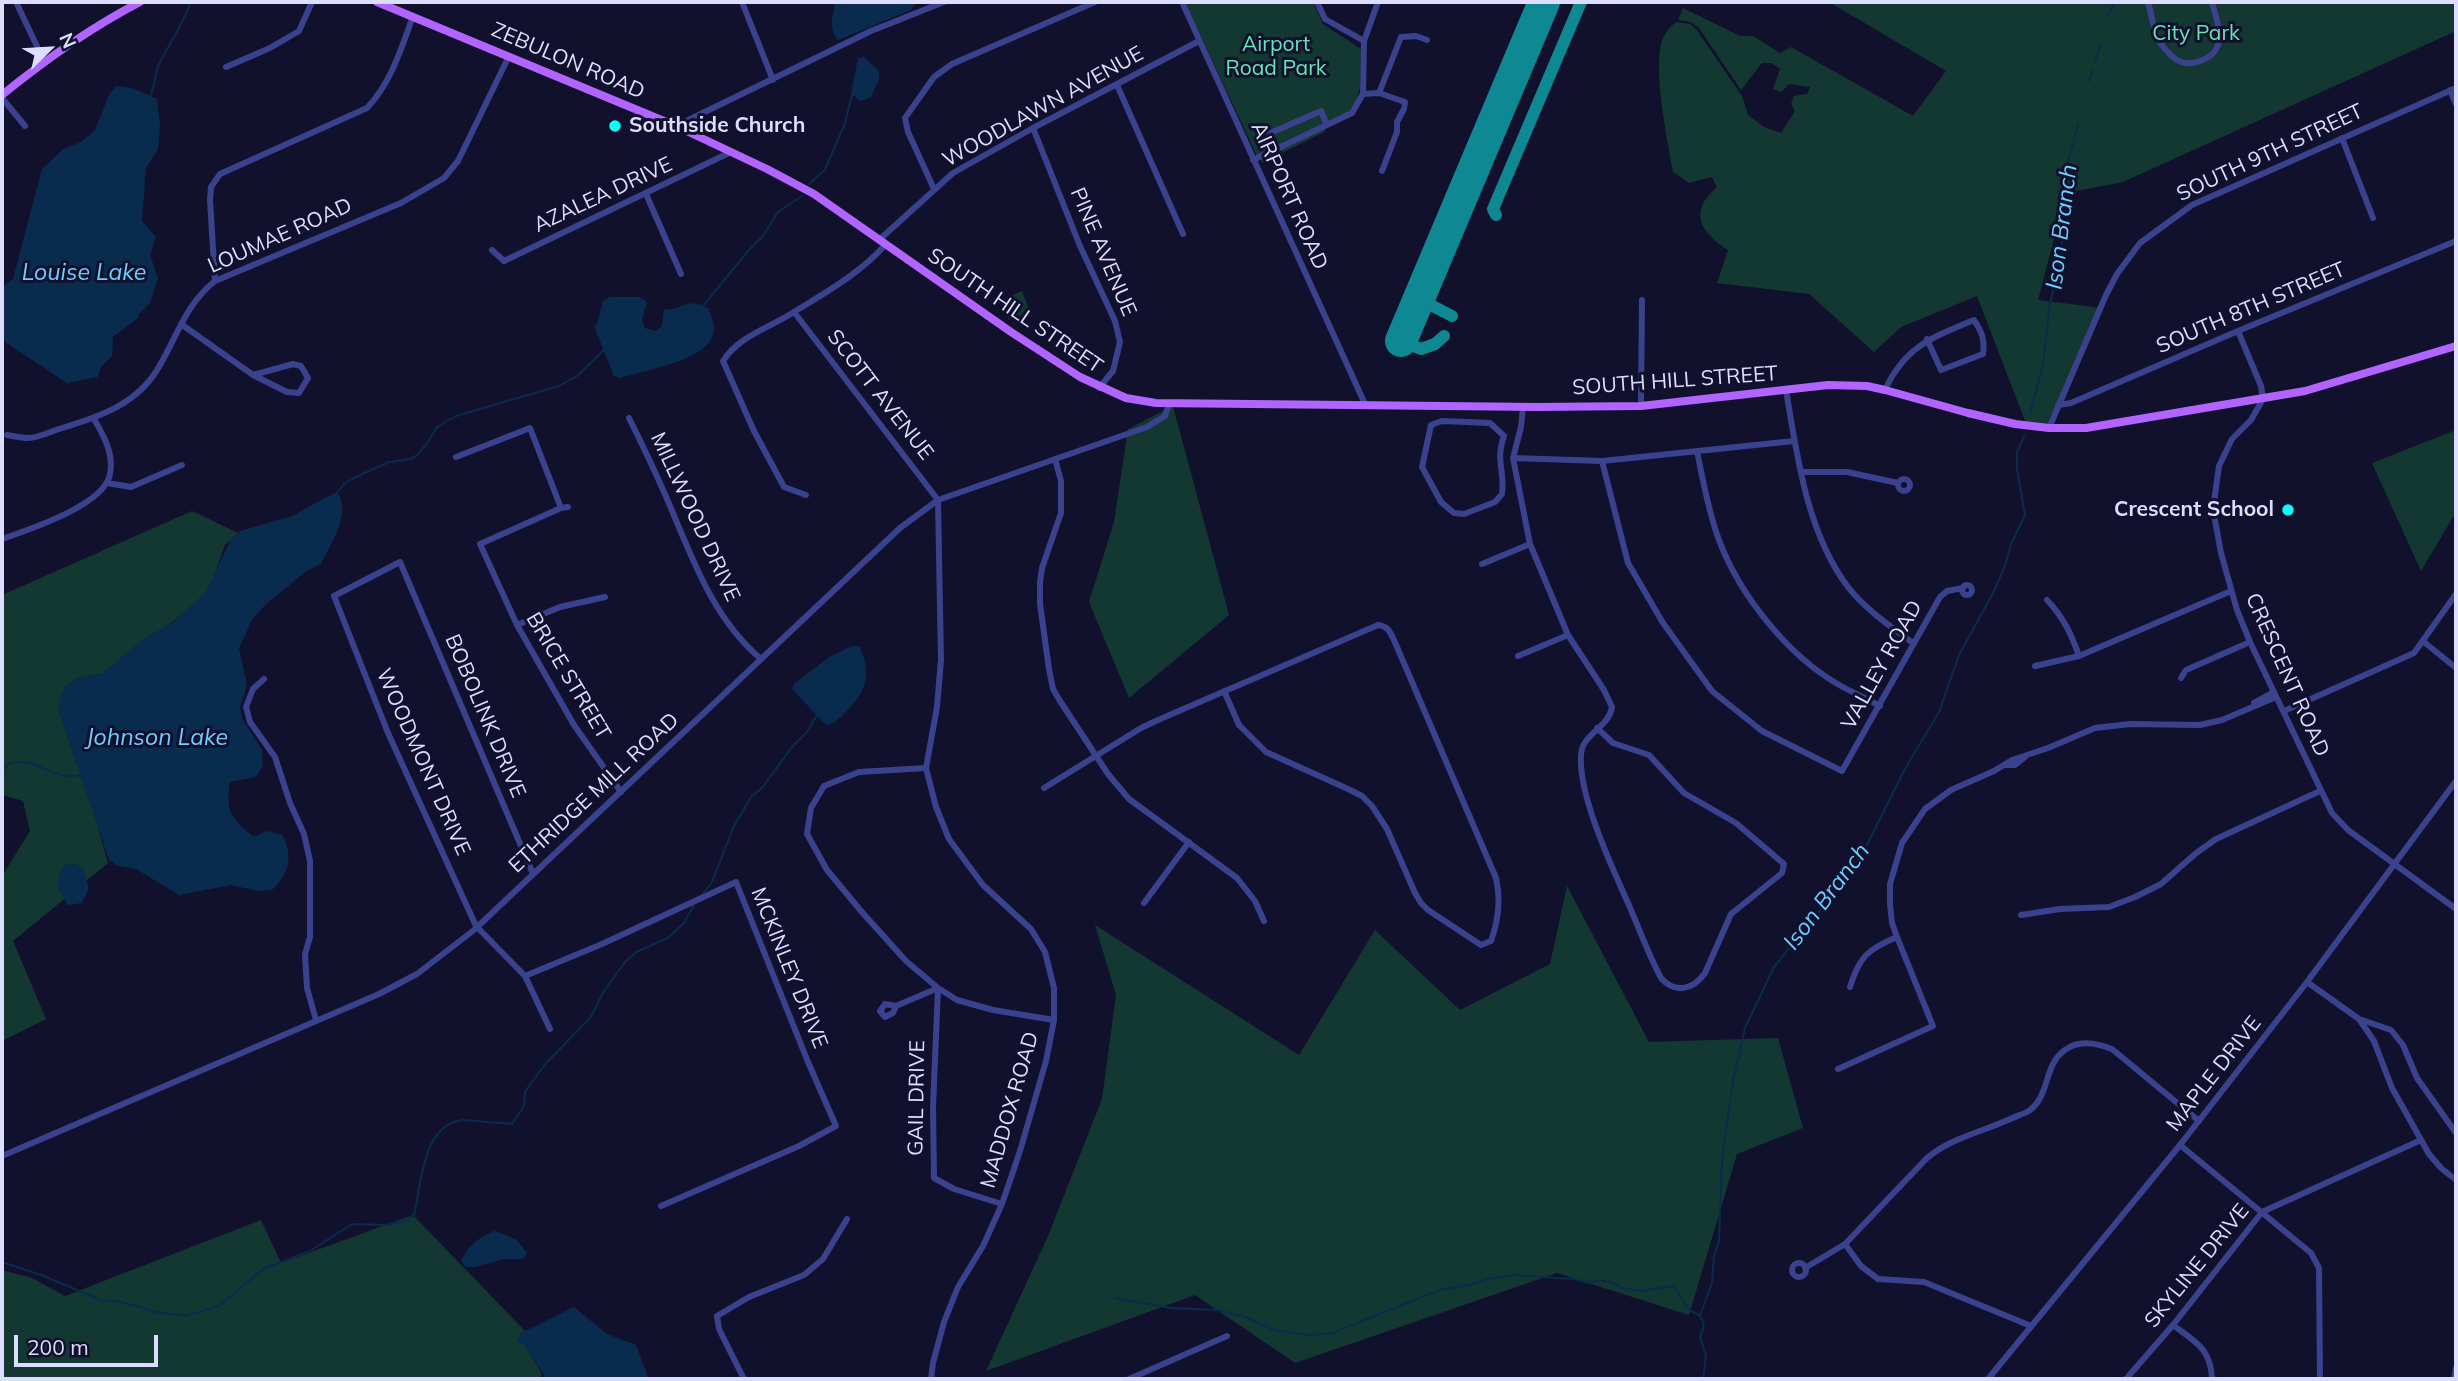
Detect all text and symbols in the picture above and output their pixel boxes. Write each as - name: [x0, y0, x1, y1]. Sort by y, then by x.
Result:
- north arrow: [14, 14, 84, 84]
- street label: ZEBULON ROAD: [488, 17, 648, 105]
- park label: City Park: [2152, 21, 2240, 47]
- text: N: [54, 29, 82, 52]
- park label: Airport Road Park: [1225, 32, 1327, 82]
- street label: WOODLAWN AVENUE: [938, 41, 1148, 173]
- street label: SOUTH 9TH STREET: [2173, 99, 2367, 207]
- place label: Southside Church: [629, 113, 805, 139]
- marker: Southside Church: [607, 118, 623, 134]
- street label: AIRPORT ROAD: [1245, 118, 1333, 274]
- street label: AZALEA DRIVE: [530, 152, 676, 238]
- water label: Ison Branch: [2041, 163, 2083, 291]
- street label: PINE AVENUE: [1065, 184, 1141, 320]
- street label: LOUMAE ROAD: [204, 193, 356, 279]
- street label: SOUTH HILL STREET: [923, 243, 1107, 379]
- street label: SOUTH 8TH STREET: [2153, 257, 2349, 359]
- water label: Louise Lake: [22, 259, 146, 287]
- street label: SCOTT AVENUE: [821, 325, 939, 465]
- street label: SOUTH HILL STREET: [1571, 361, 1779, 401]
- street label: MILLWOOD DRIVE: [645, 428, 745, 606]
- place label: Crescent School: [2114, 497, 2274, 523]
- marker: Crescent School: [2280, 502, 2296, 518]
- street label: CRESCENT ROAD: [2240, 589, 2334, 761]
- street label: VALLEY ROAD: [1836, 596, 1928, 734]
- street label: BRICE STREET: [520, 608, 616, 744]
- street label: BOBOLINK DRIVE: [439, 631, 531, 801]
- street label: WOODMONT DRIVE: [370, 665, 476, 859]
- street label: ETHRIDGE MILL ROAD: [504, 708, 684, 878]
- water label: Johnson Lake: [86, 724, 228, 752]
- water label: Ison Branch: [1778, 838, 1876, 956]
- street label: MCKINLEY DRIVE: [745, 884, 833, 1052]
- street label: MAPLE DRIVE: [2161, 1011, 2267, 1137]
- street label: MADDOX ROAD: [976, 1029, 1044, 1191]
- street label: GAIL DRIVE: [903, 1040, 931, 1156]
- street label: SKYLINE DRIVE: [2139, 1199, 2255, 1333]
- scale bar: [18, 1322, 161, 1366]
- text: 200 m: [27, 1334, 89, 1360]

